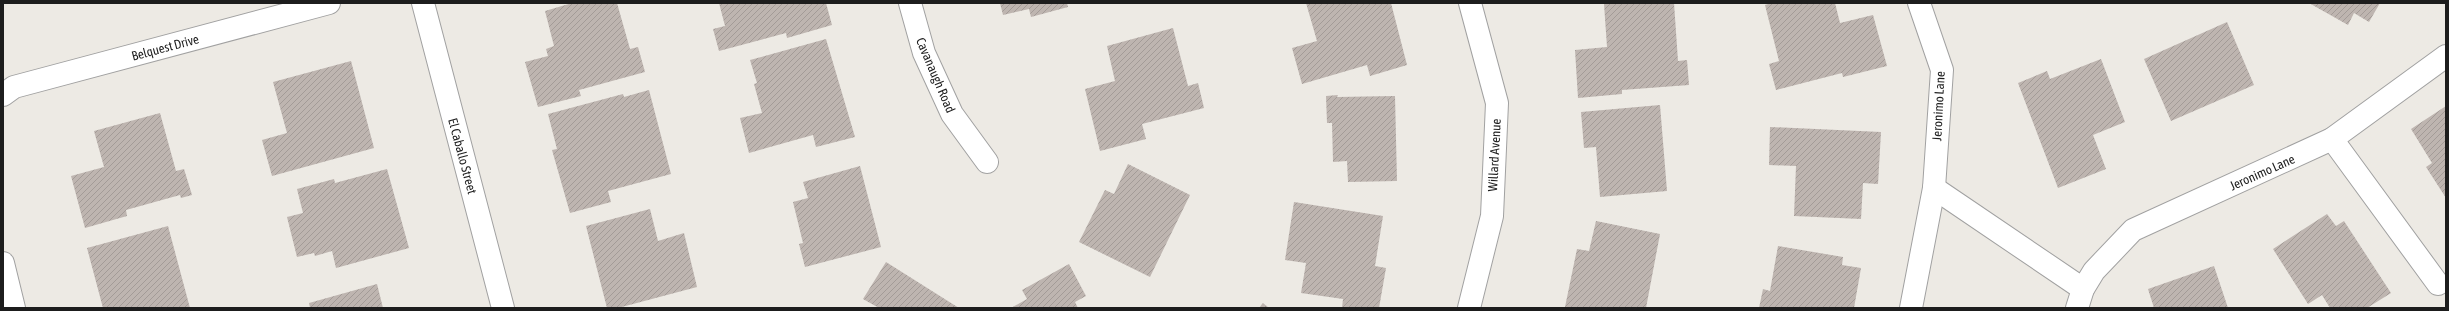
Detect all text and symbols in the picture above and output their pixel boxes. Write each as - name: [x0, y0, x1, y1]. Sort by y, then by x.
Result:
- street label: Belquest Drive: [130, 31, 201, 64]
- street label: Cavanaugh Road: [913, 35, 958, 115]
- street label: Jeronimo Lane: [1929, 71, 1948, 141]
- street label: El Caballo Street: [445, 116, 480, 196]
- street label: Willard Avenue: [1485, 118, 1504, 192]
- street label: Jeronimo Lane: [2227, 151, 2297, 194]

